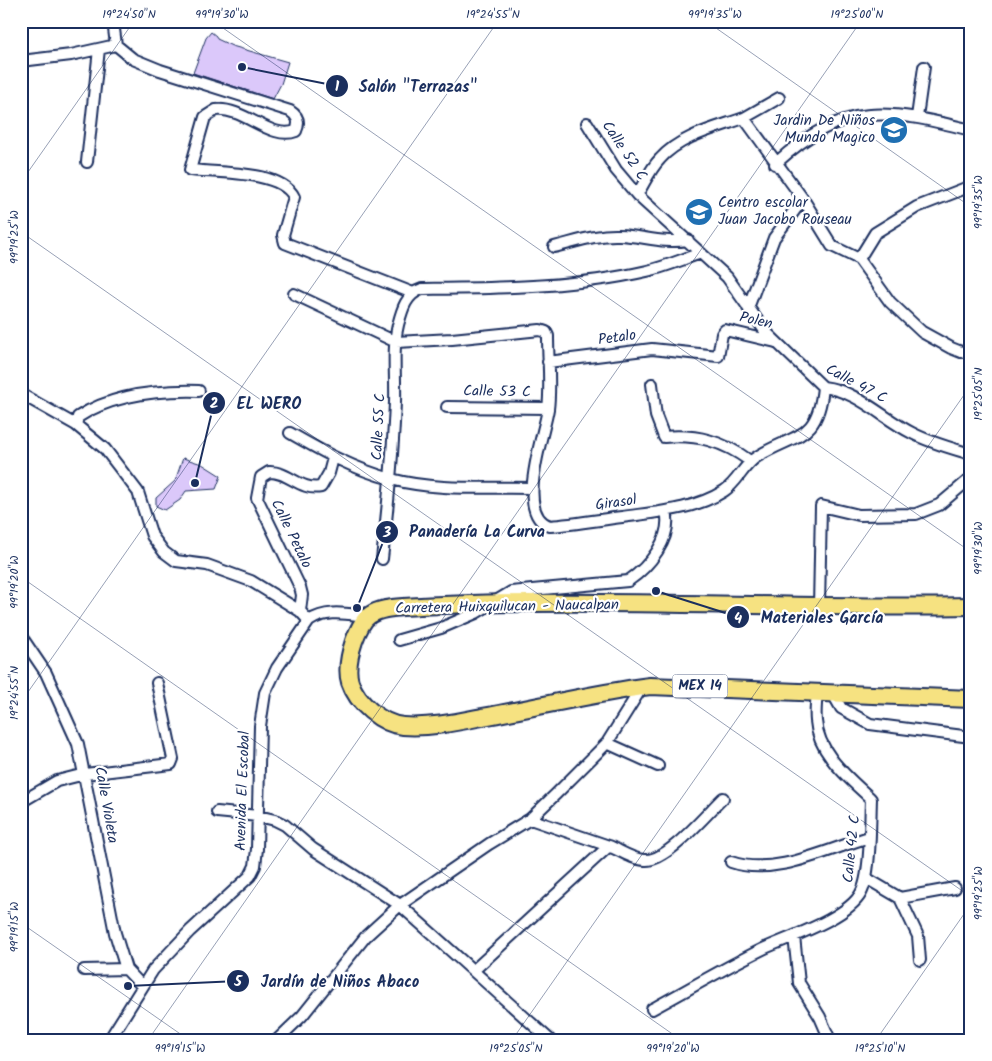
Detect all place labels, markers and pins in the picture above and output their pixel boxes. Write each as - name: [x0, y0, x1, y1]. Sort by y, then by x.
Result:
- callout: Salón "Terrazas": [324, 71, 488, 102]
- place label: Jardin De Niños Mundo Magico: [774, 109, 876, 150]
- school or university icon: Jardin De Niños Mundo Magico: [879, 115, 909, 145]
- place label: Centro escolar Juan Jacobo Rouseau: [718, 191, 852, 232]
- school or university icon: Centro escolar Juan Jacobo Rouseau: [684, 197, 714, 227]
- callout: EL WERO: [202, 387, 311, 418]
- callout: Panadería La Curva: [374, 516, 555, 547]
- callout: Materiales García: [726, 602, 894, 633]
- callout: Jardín de Niños Abaco: [226, 966, 429, 997]

